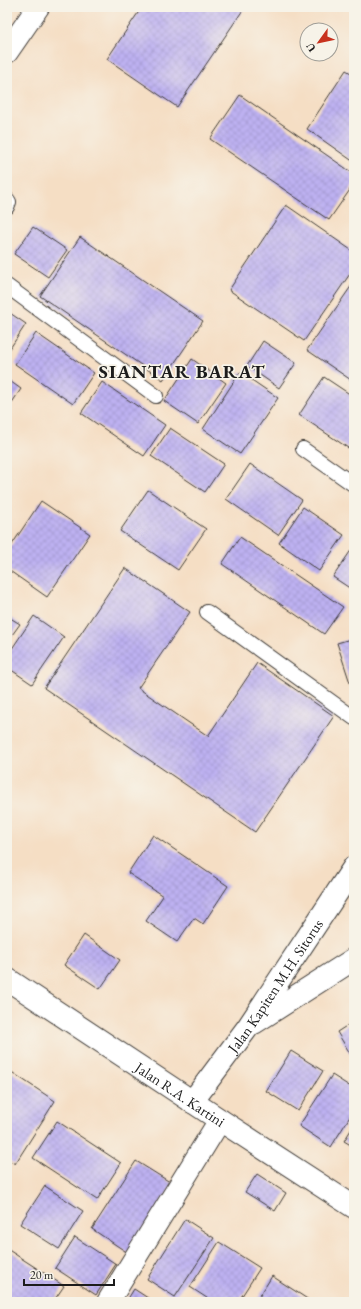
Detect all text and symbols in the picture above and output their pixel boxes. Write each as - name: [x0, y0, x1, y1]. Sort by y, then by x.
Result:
- north arrow: [299, 22, 339, 62]
- text: U: [302, 40, 319, 55]
- district label: SIANTAR BARAT: [99, 359, 265, 384]
- street label: Jalan Kapiten M.H. Sitorus: [222, 915, 327, 1058]
- street label: Jalan R.A. Kartini: [130, 1056, 229, 1131]
- scale bar: [24, 1261, 114, 1287]
- text: 20 m: [30, 1267, 54, 1283]

